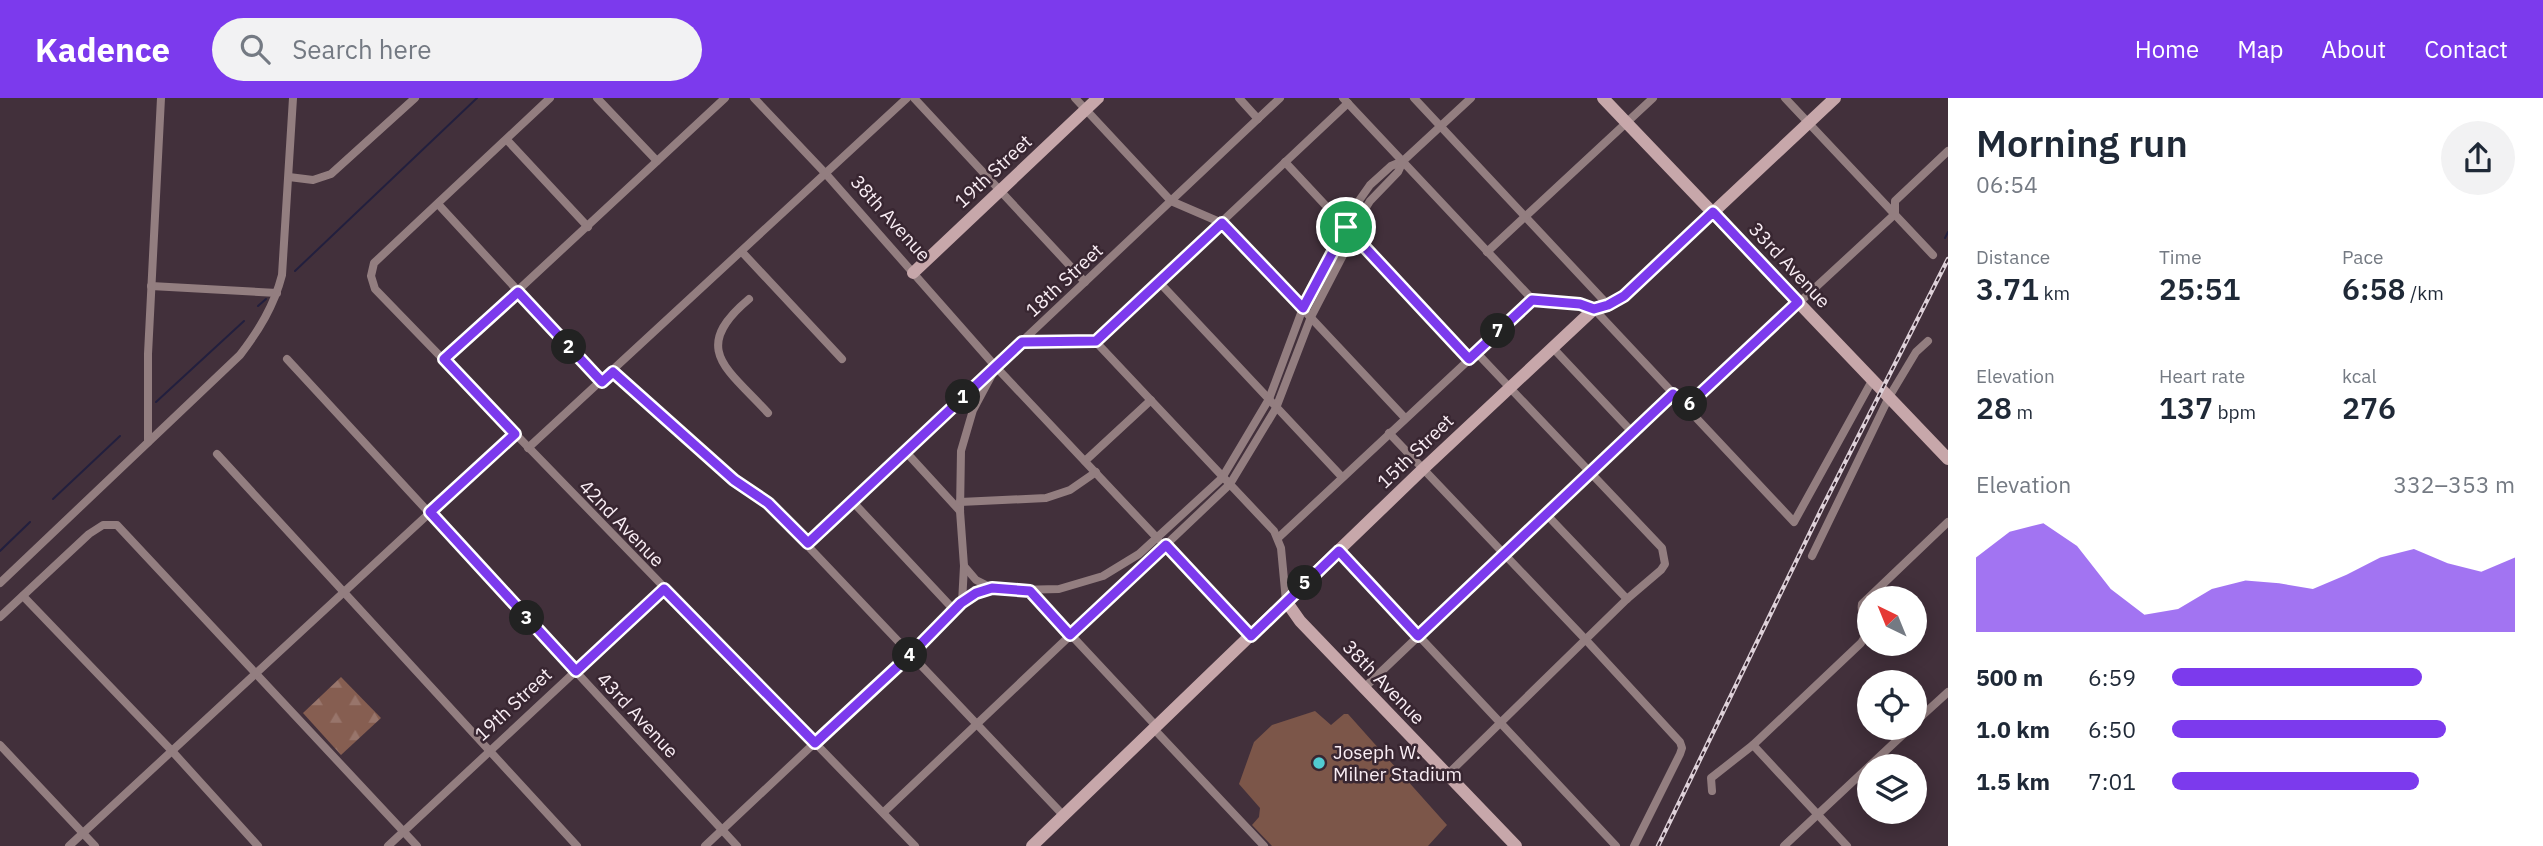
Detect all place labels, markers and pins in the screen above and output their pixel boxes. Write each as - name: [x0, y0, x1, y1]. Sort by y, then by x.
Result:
- pin: [1316, 197, 1376, 257]
- pin: 7: [1480, 314, 1516, 348]
- pin: 2: [552, 330, 586, 364]
- pin: 1: [946, 380, 981, 414]
- pin: 6: [1672, 386, 1708, 422]
- pin: 5: [1288, 566, 1322, 601]
- pin: 3: [510, 601, 544, 636]
- pin: 4: [892, 638, 928, 672]
- place label: Joseph W. Milner Stadium: [1333, 740, 1462, 786]
- marker: Joseph W. Milner Stadium: [1311, 755, 1327, 771]

